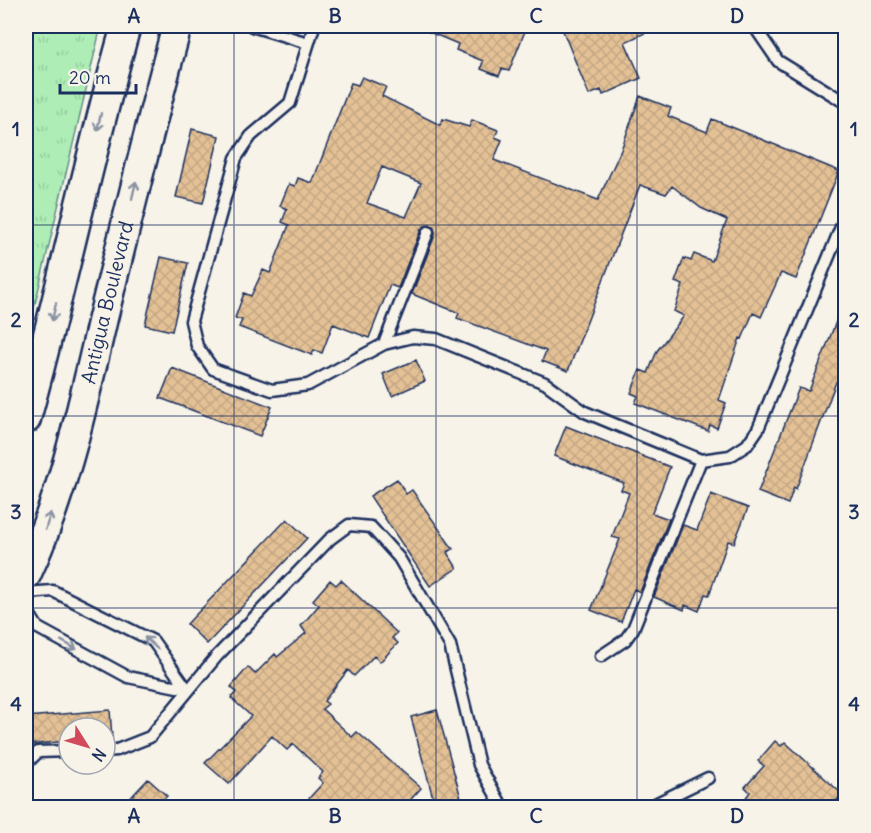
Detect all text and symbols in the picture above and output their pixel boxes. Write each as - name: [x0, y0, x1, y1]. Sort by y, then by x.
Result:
- text: A: [128, 3, 141, 28]
- text: B: [328, 3, 342, 28]
- text: C: [529, 3, 543, 28]
- text: D: [730, 3, 744, 28]
- scale bar: [60, 57, 136, 95]
- text: 20 m: [69, 66, 111, 89]
- one-way arrow: [93, 112, 105, 131]
- text: 1: [12, 116, 20, 141]
- text: 1: [850, 116, 858, 141]
- one-way arrow: [129, 181, 140, 200]
- street label: Antigua Boulevard: [75, 218, 138, 386]
- one-way arrow: [48, 302, 60, 321]
- text: 2: [11, 307, 22, 332]
- text: 2: [849, 307, 860, 332]
- text: 3: [10, 499, 22, 524]
- text: 3: [848, 499, 860, 524]
- one-way arrow: [43, 512, 54, 531]
- one-way arrow: [144, 637, 160, 651]
- one-way arrow: [60, 639, 77, 651]
- text: 4: [10, 691, 22, 716]
- text: 4: [848, 691, 860, 716]
- north arrow: [57, 716, 117, 776]
- text: N: [88, 745, 110, 765]
- text: A: [128, 803, 141, 828]
- text: B: [328, 803, 342, 828]
- text: C: [529, 803, 543, 828]
- text: D: [730, 803, 744, 828]

